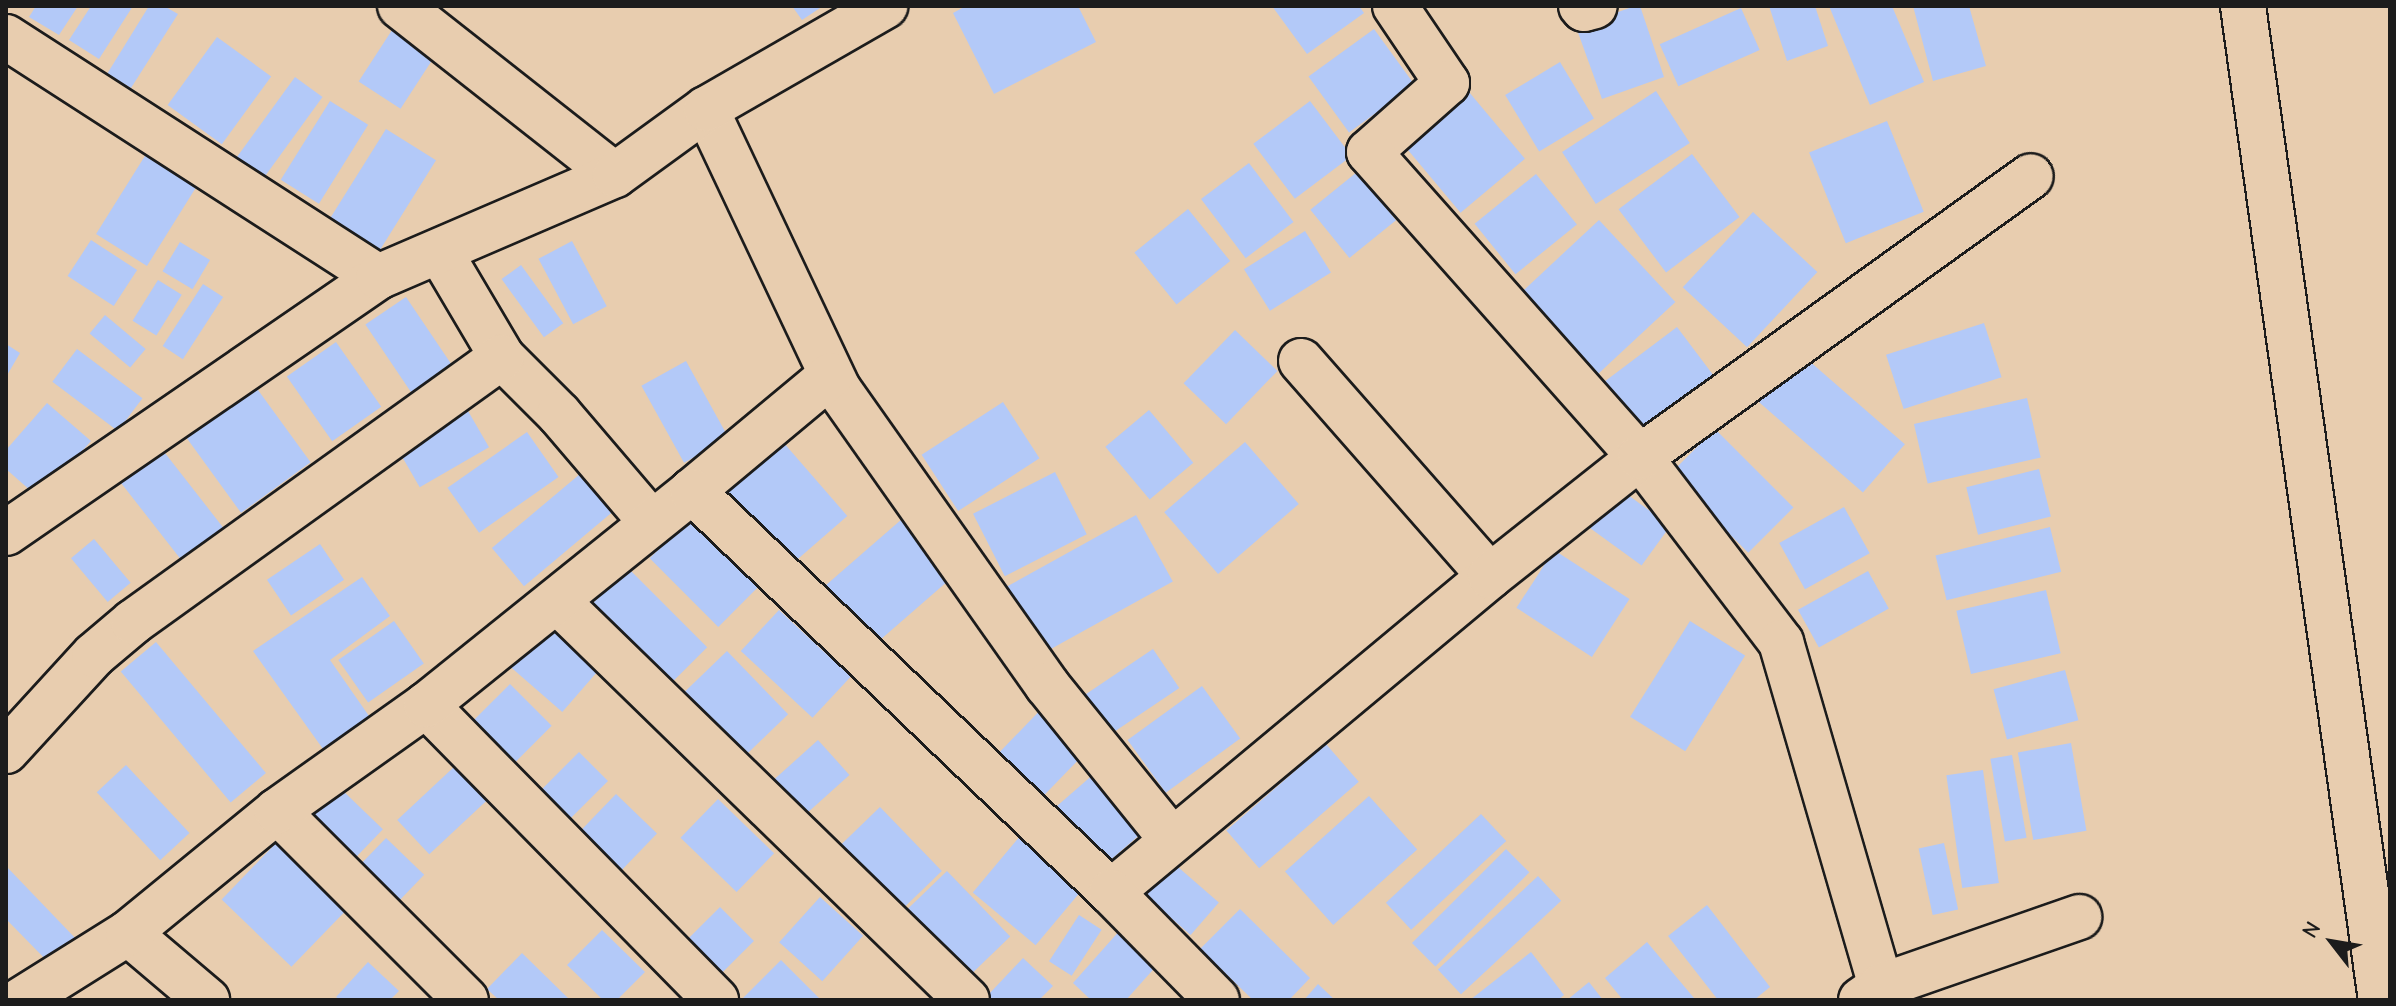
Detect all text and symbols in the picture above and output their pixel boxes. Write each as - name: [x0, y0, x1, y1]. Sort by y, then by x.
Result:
- north arrow: [2292, 902, 2372, 982]
- text: N: [2297, 917, 2326, 942]

